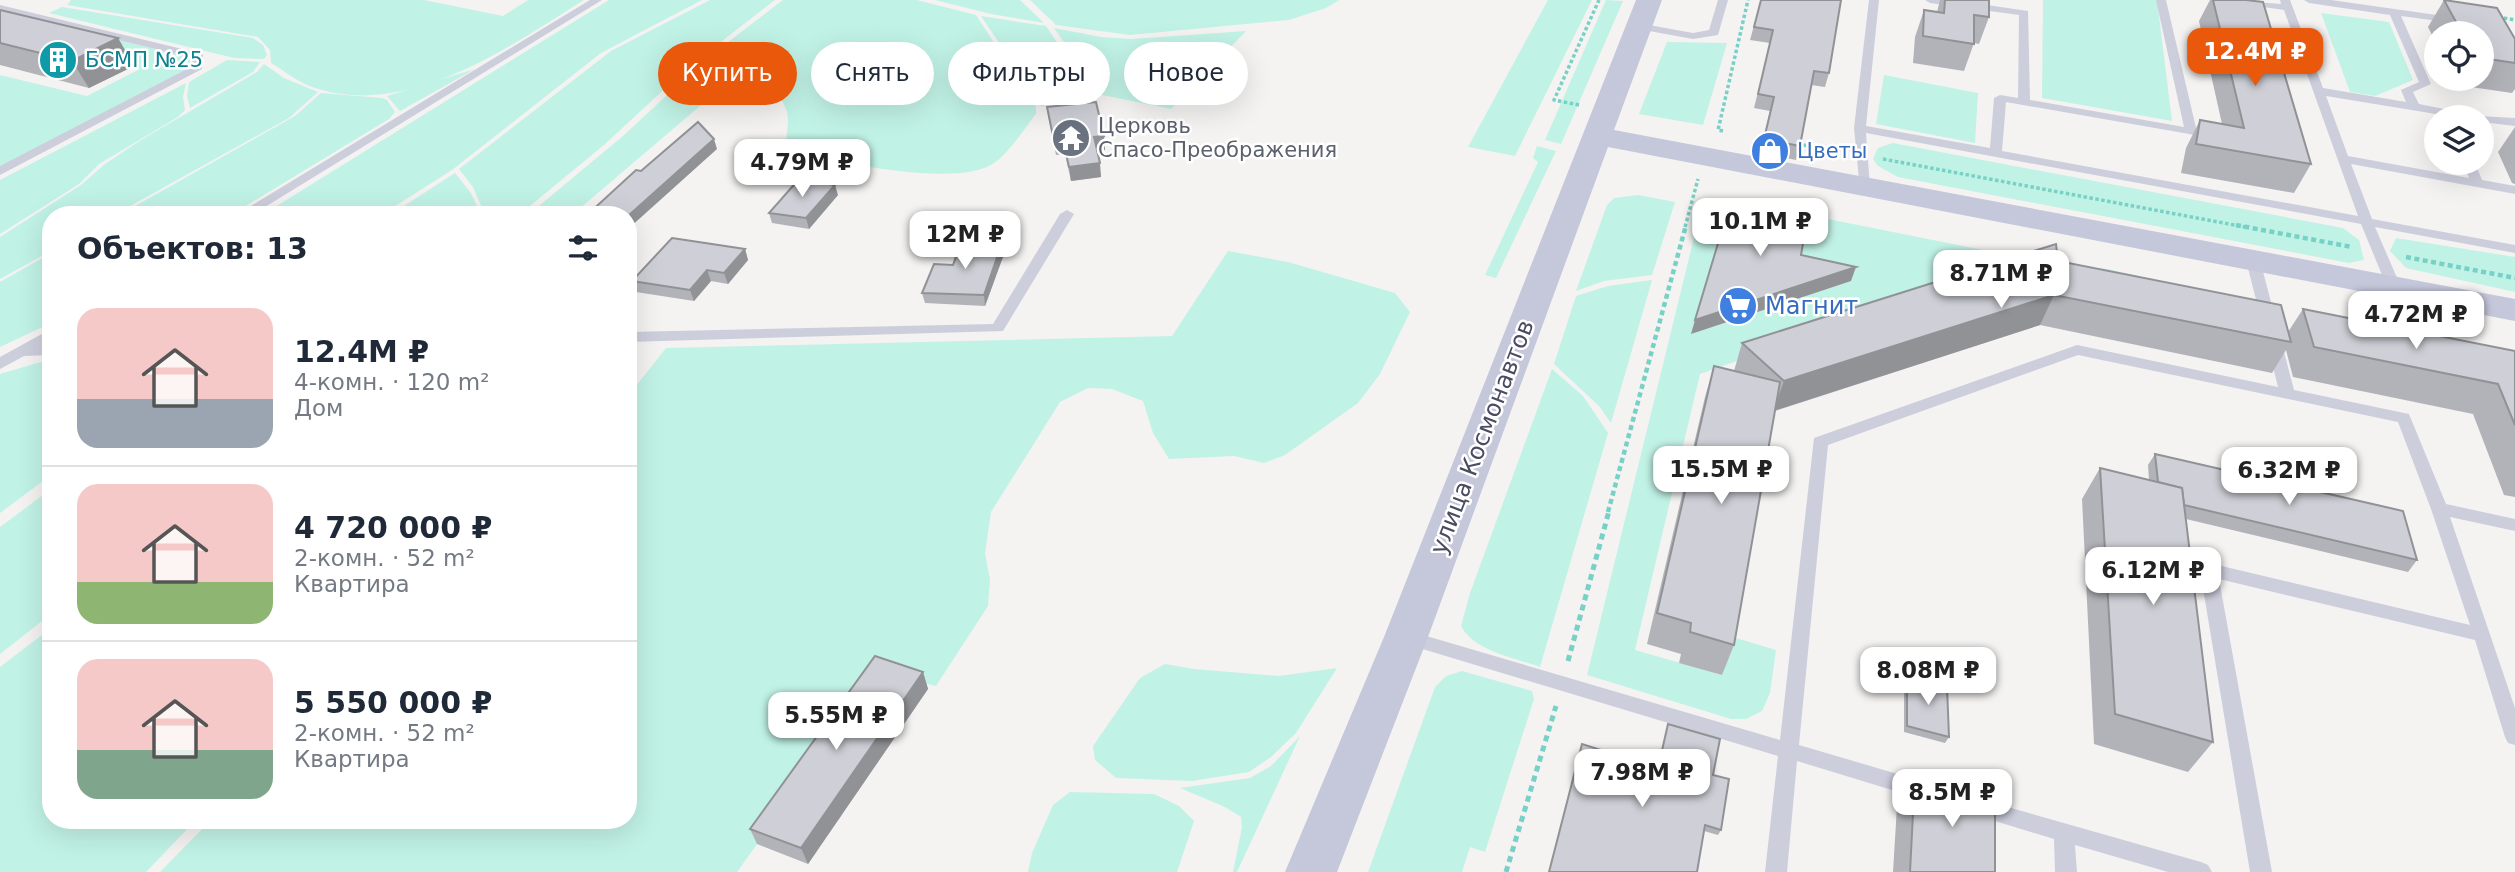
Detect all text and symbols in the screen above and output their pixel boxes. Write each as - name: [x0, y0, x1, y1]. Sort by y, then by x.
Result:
- map controls: [2424, 21, 2494, 175]
- button: locate: [2424, 21, 2494, 91]
- pin: 12.4M ₽: [2190, 28, 2320, 88]
- text: 12.4M ₽: [2203, 38, 2307, 64]
- building icon: БСМП №25: [37, 39, 79, 81]
- chip: Купить: [658, 42, 797, 105]
- chip: Снять: [811, 42, 934, 105]
- chip: Фильтры: [948, 42, 1110, 105]
- chip: Новое: [1124, 42, 1248, 105]
- place label: БСМП №25: [85, 48, 203, 72]
- button: layers: [2424, 105, 2494, 175]
- place label: Церковь Спасо-Преображения: [1098, 114, 1337, 162]
- temple icon: Церковь Спасо-Преображения: [1050, 117, 1092, 159]
- shop icon: Цветы: [1749, 130, 1791, 172]
- place label: Цветы: [1797, 139, 1867, 163]
- pin: 4.79M ₽: [737, 140, 867, 199]
- text: 4.79M ₽: [750, 149, 854, 175]
- pin: 10.1M ₽: [1695, 198, 1825, 258]
- text: 10.1M ₽: [1708, 208, 1812, 234]
- pin: 12M ₽: [916, 212, 1014, 271]
- text: 12M ₽: [926, 221, 1004, 247]
- icon: filters: [564, 229, 602, 267]
- text: Объектов: 13: [77, 231, 308, 266]
- pin: 8.71M ₽: [1936, 250, 2066, 310]
- text: 8.71M ₽: [1949, 260, 2053, 286]
- supermarket icon: Магнит: [1717, 285, 1759, 327]
- place label: Магнит: [1765, 292, 1858, 320]
- pin: 4.72M ₽: [2351, 292, 2481, 351]
- text: 4.72M ₽: [2364, 301, 2468, 327]
- street label: улица Космонавтов: [1424, 316, 1540, 558]
- text: 12.4M ₽: [294, 334, 429, 369]
- icon: home: [133, 336, 217, 420]
- text: 4-комн. · 120 m²: [294, 369, 489, 395]
- text: Дом: [294, 395, 343, 421]
- pin: 15.5M ₽: [1656, 447, 1786, 506]
- pin: 6.32M ₽: [2224, 448, 2354, 507]
- text: 15.5M ₽: [1669, 456, 1773, 482]
- text: 6.32M ₽: [2237, 457, 2341, 483]
- text: 4 720 000 ₽: [294, 510, 492, 545]
- icon: home: [133, 512, 217, 596]
- text: 2-комн. · 52 m²: [294, 545, 475, 571]
- pin: 6.12M ₽: [2088, 548, 2218, 607]
- text: 6.12M ₽: [2101, 557, 2205, 583]
- text: Квартира: [294, 571, 410, 597]
- pin: 8.08M ₽: [1863, 648, 1993, 707]
- text: 8.08M ₽: [1876, 657, 1980, 683]
- text: 5 550 000 ₽: [294, 685, 492, 720]
- icon: home: [133, 687, 217, 771]
- pin: 5.55M ₽: [771, 692, 901, 752]
- text: 5.55M ₽: [784, 702, 888, 728]
- text: 2-комн. · 52 m²: [294, 720, 475, 746]
- text: Квартира: [294, 746, 410, 772]
- pin: 7.98M ₽: [1577, 750, 1707, 809]
- text: 7.98M ₽: [1590, 759, 1694, 785]
- pin: 8.5M ₽: [1895, 770, 2009, 829]
- text: 8.5M ₽: [1908, 779, 1996, 805]

